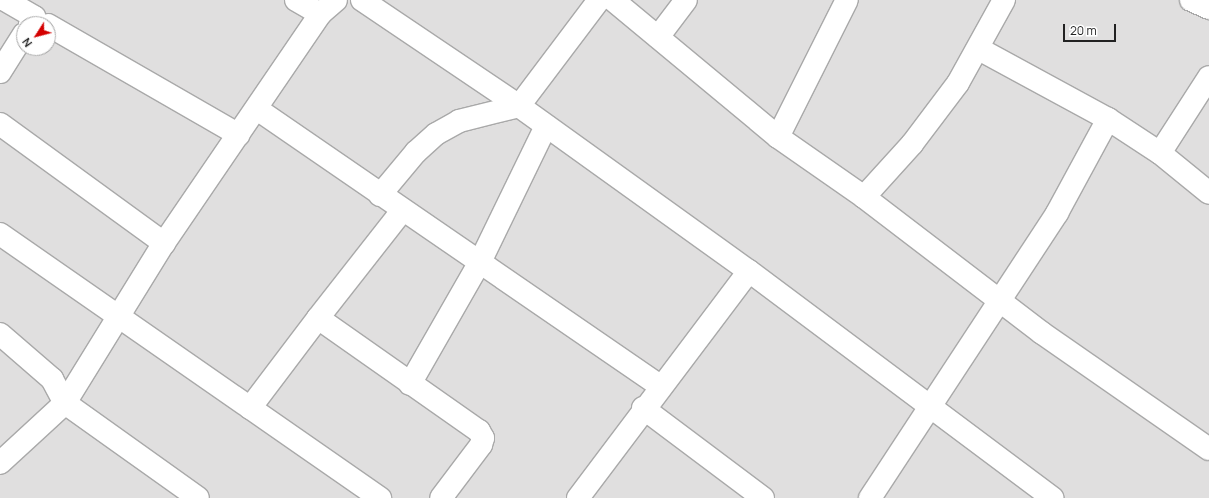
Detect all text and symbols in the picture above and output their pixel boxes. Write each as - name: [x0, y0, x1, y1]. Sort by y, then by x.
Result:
- north arrow: [16, 16, 56, 56]
- scale bar: [1065, 16, 1118, 42]
- text: 20 m: [1070, 22, 1097, 39]
- text: N: [18, 35, 35, 50]

